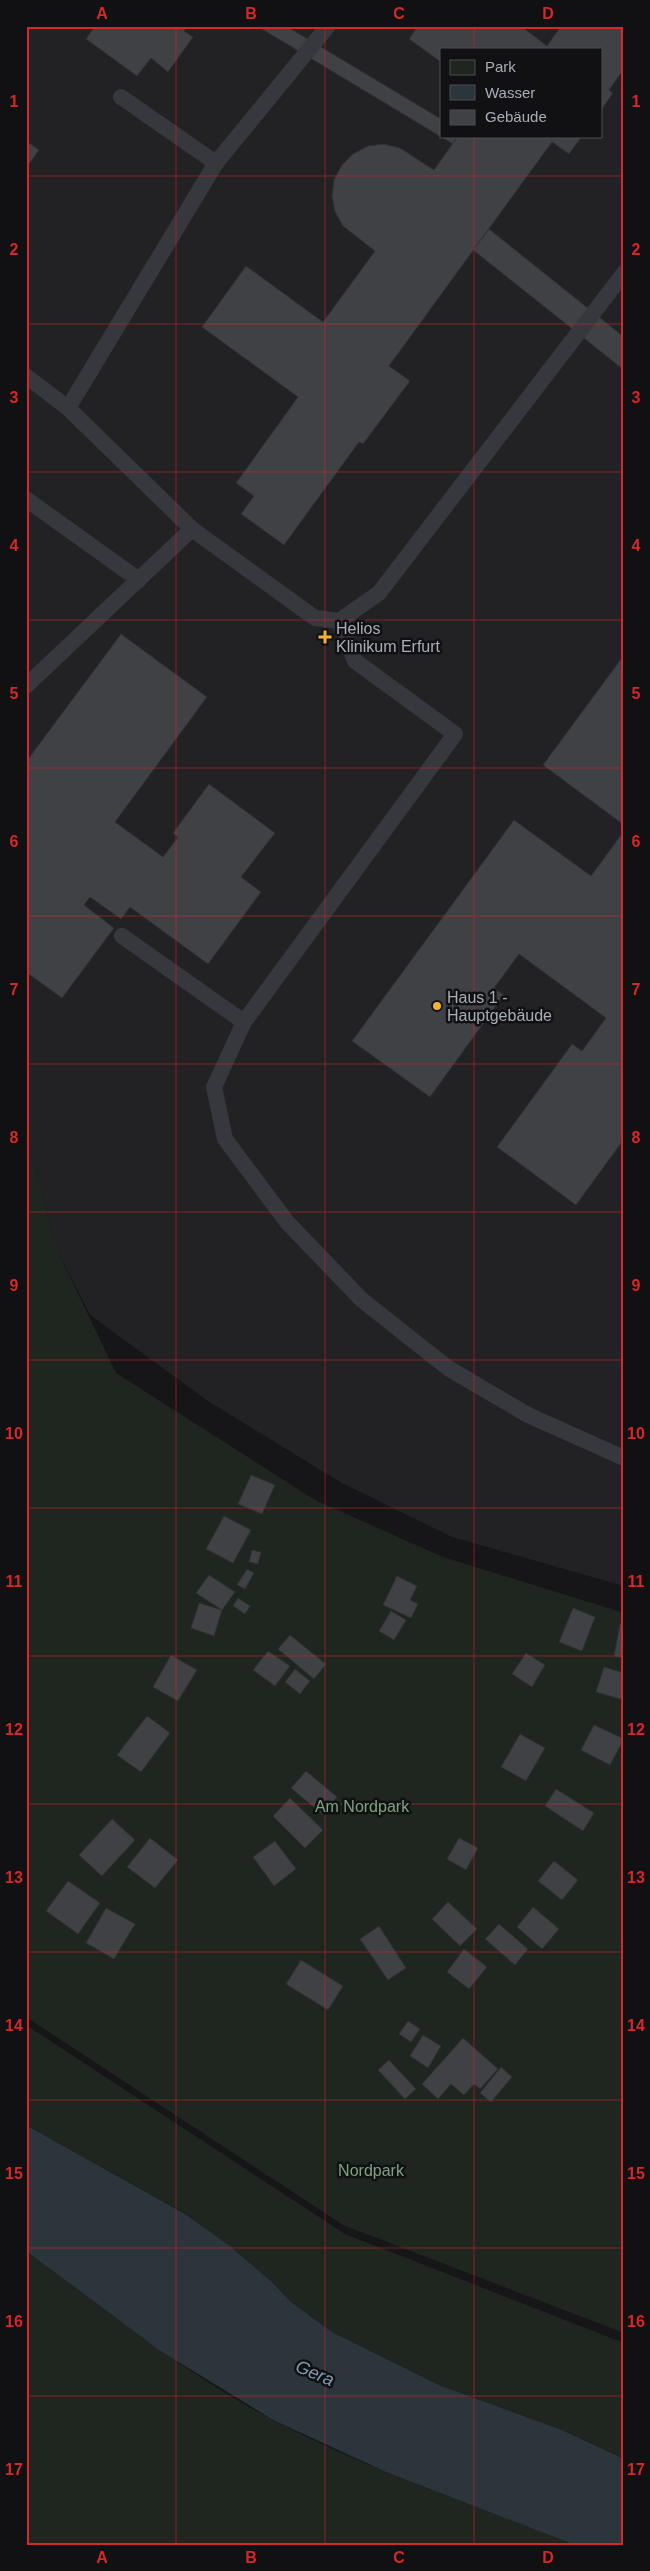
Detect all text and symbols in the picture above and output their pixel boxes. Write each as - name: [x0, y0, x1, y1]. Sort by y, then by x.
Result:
- text: A: [96, 5, 108, 22]
- text: B: [245, 5, 257, 22]
- text: C: [393, 5, 405, 22]
- text: D: [542, 5, 554, 22]
- legend: [440, 48, 602, 138]
- text: Park: [485, 58, 516, 75]
- text: Wasser: [485, 84, 535, 101]
- text: 1: [10, 93, 19, 110]
- text: 1: [632, 93, 641, 110]
- text: Gebäude: [485, 108, 547, 125]
- text: 2: [10, 241, 19, 258]
- text: 2: [632, 241, 641, 258]
- text: 3: [10, 389, 19, 406]
- text: 3: [632, 389, 641, 406]
- text: 4: [10, 537, 19, 554]
- text: 4: [632, 537, 641, 554]
- place label: Helios Klinikum Erfurt: [336, 620, 441, 655]
- marker: Helios Klinikum Erfurt: [318, 630, 332, 644]
- text: 5: [10, 685, 19, 702]
- text: 5: [632, 685, 641, 702]
- text: 6: [10, 833, 19, 850]
- text: 6: [632, 833, 641, 850]
- text: 7: [10, 981, 19, 998]
- text: 7: [632, 981, 641, 998]
- place label: Haus 1 - Hauptgebäude: [447, 989, 552, 1024]
- marker: Haus 1 - Hauptgebäude: [431, 1000, 443, 1012]
- text: 8: [10, 1129, 19, 1146]
- text: 8: [632, 1129, 641, 1146]
- text: 9: [10, 1277, 19, 1294]
- text: 9: [632, 1277, 641, 1294]
- text: 10: [5, 1425, 23, 1442]
- text: 10: [627, 1425, 645, 1442]
- text: 11: [6, 1573, 23, 1590]
- text: 11: [628, 1573, 645, 1590]
- text: 12: [5, 1721, 23, 1738]
- text: 12: [627, 1721, 645, 1738]
- park label: Am Nordpark: [315, 1798, 410, 1815]
- text: 13: [5, 1869, 23, 1886]
- text: 13: [627, 1869, 645, 1886]
- text: 14: [5, 2017, 23, 2034]
- text: 14: [627, 2017, 645, 2034]
- park label: Nordpark: [338, 2162, 405, 2179]
- text: 15: [5, 2165, 23, 2182]
- text: 15: [627, 2165, 645, 2182]
- text: 16: [5, 2313, 23, 2330]
- text: 16: [627, 2313, 645, 2330]
- water label: Gera: [293, 2356, 337, 2390]
- text: 17: [5, 2461, 23, 2478]
- text: 17: [627, 2461, 645, 2478]
- text: A: [96, 2549, 108, 2566]
- text: B: [245, 2549, 257, 2566]
- text: C: [393, 2549, 405, 2566]
- text: D: [542, 2549, 554, 2566]

